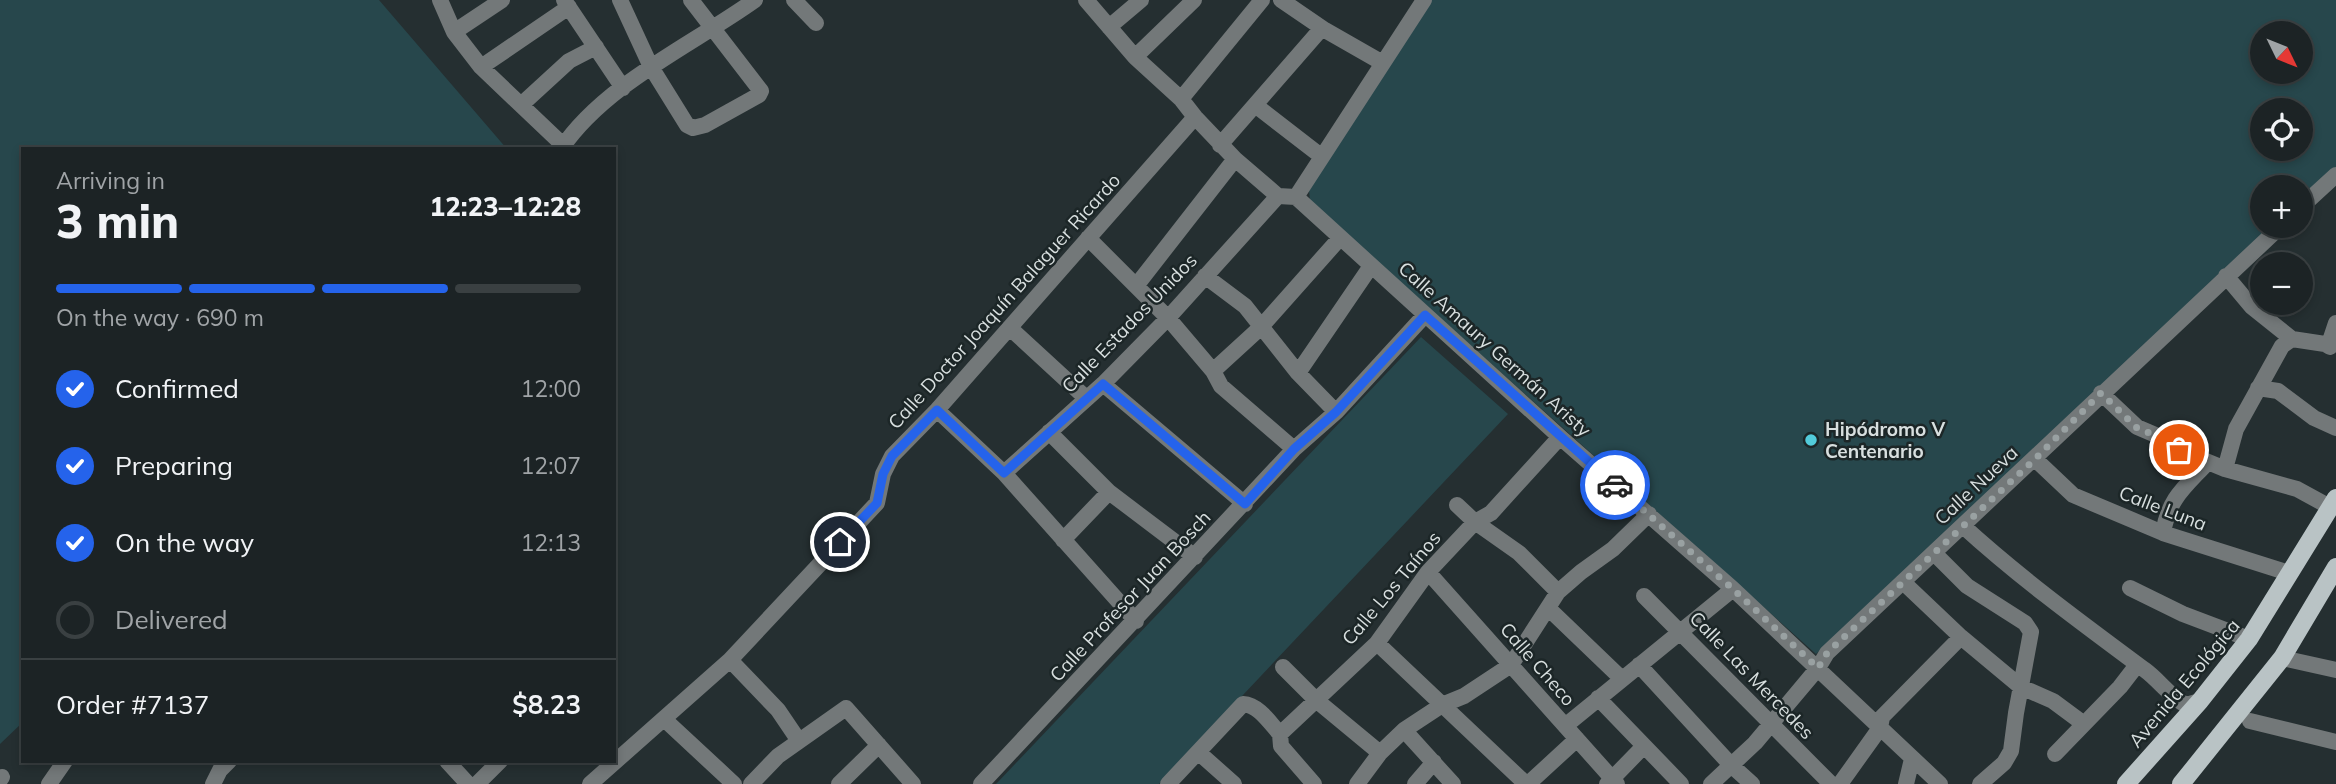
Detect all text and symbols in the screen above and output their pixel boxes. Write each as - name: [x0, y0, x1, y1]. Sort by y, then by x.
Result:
- north arrow: [2250, 21, 2314, 84]
- map controls: [2250, 21, 2313, 315]
- button: locate: [2250, 98, 2313, 161]
- text: Arriving in: [56, 166, 165, 195]
- street label: Calle Doctor Joaquín Balaguer Ricardo: [883, 168, 1125, 434]
- button: +: [2250, 175, 2313, 238]
- text: 12:23–12:28: [430, 190, 581, 223]
- text: 3 min: [56, 192, 179, 250]
- street label: Calle Estados Unidos: [1056, 248, 1202, 398]
- button: −: [2250, 252, 2313, 315]
- street label: Calle Amaury Germán Aristy: [1394, 256, 1596, 442]
- text: On the way · 690 m: [56, 303, 264, 332]
- icon: check: [56, 370, 94, 408]
- text: Confirmed: [115, 372, 239, 405]
- text: 12:00: [521, 374, 581, 403]
- place label: Hipódromo V Centenario: [1825, 417, 1946, 463]
- pin: [2149, 420, 2209, 480]
- icon: bag: [2160, 431, 2198, 469]
- marker: Hipódromo V Centenario: [1803, 432, 1819, 448]
- street label: Calle Nueva: [1929, 440, 2023, 530]
- icon: check: [56, 447, 94, 485]
- text: Preparing: [115, 449, 233, 482]
- courier: [1580, 450, 1650, 520]
- text: 12:07: [521, 451, 581, 480]
- icon: car: [1596, 466, 1634, 504]
- street label: Calle Luna: [2116, 480, 2210, 536]
- street label: Calle Profesor Juan Bosch: [1044, 505, 1216, 687]
- pin: [810, 512, 870, 572]
- icon: home: [821, 523, 859, 561]
- icon: check: [56, 524, 94, 562]
- text: On the way: [115, 526, 254, 559]
- street label: Calle Los Taínos: [1336, 526, 1446, 650]
- text: 12:13: [521, 528, 581, 557]
- text: Delivered: [115, 603, 228, 636]
- street label: Calle Las Mercedes: [1685, 606, 1819, 744]
- street label: Avenida Ecológica: [2123, 614, 2245, 752]
- street label: Calle Checo: [1495, 617, 1581, 711]
- text: Order #7137: [56, 688, 209, 721]
- text: $8.23: [512, 688, 581, 721]

